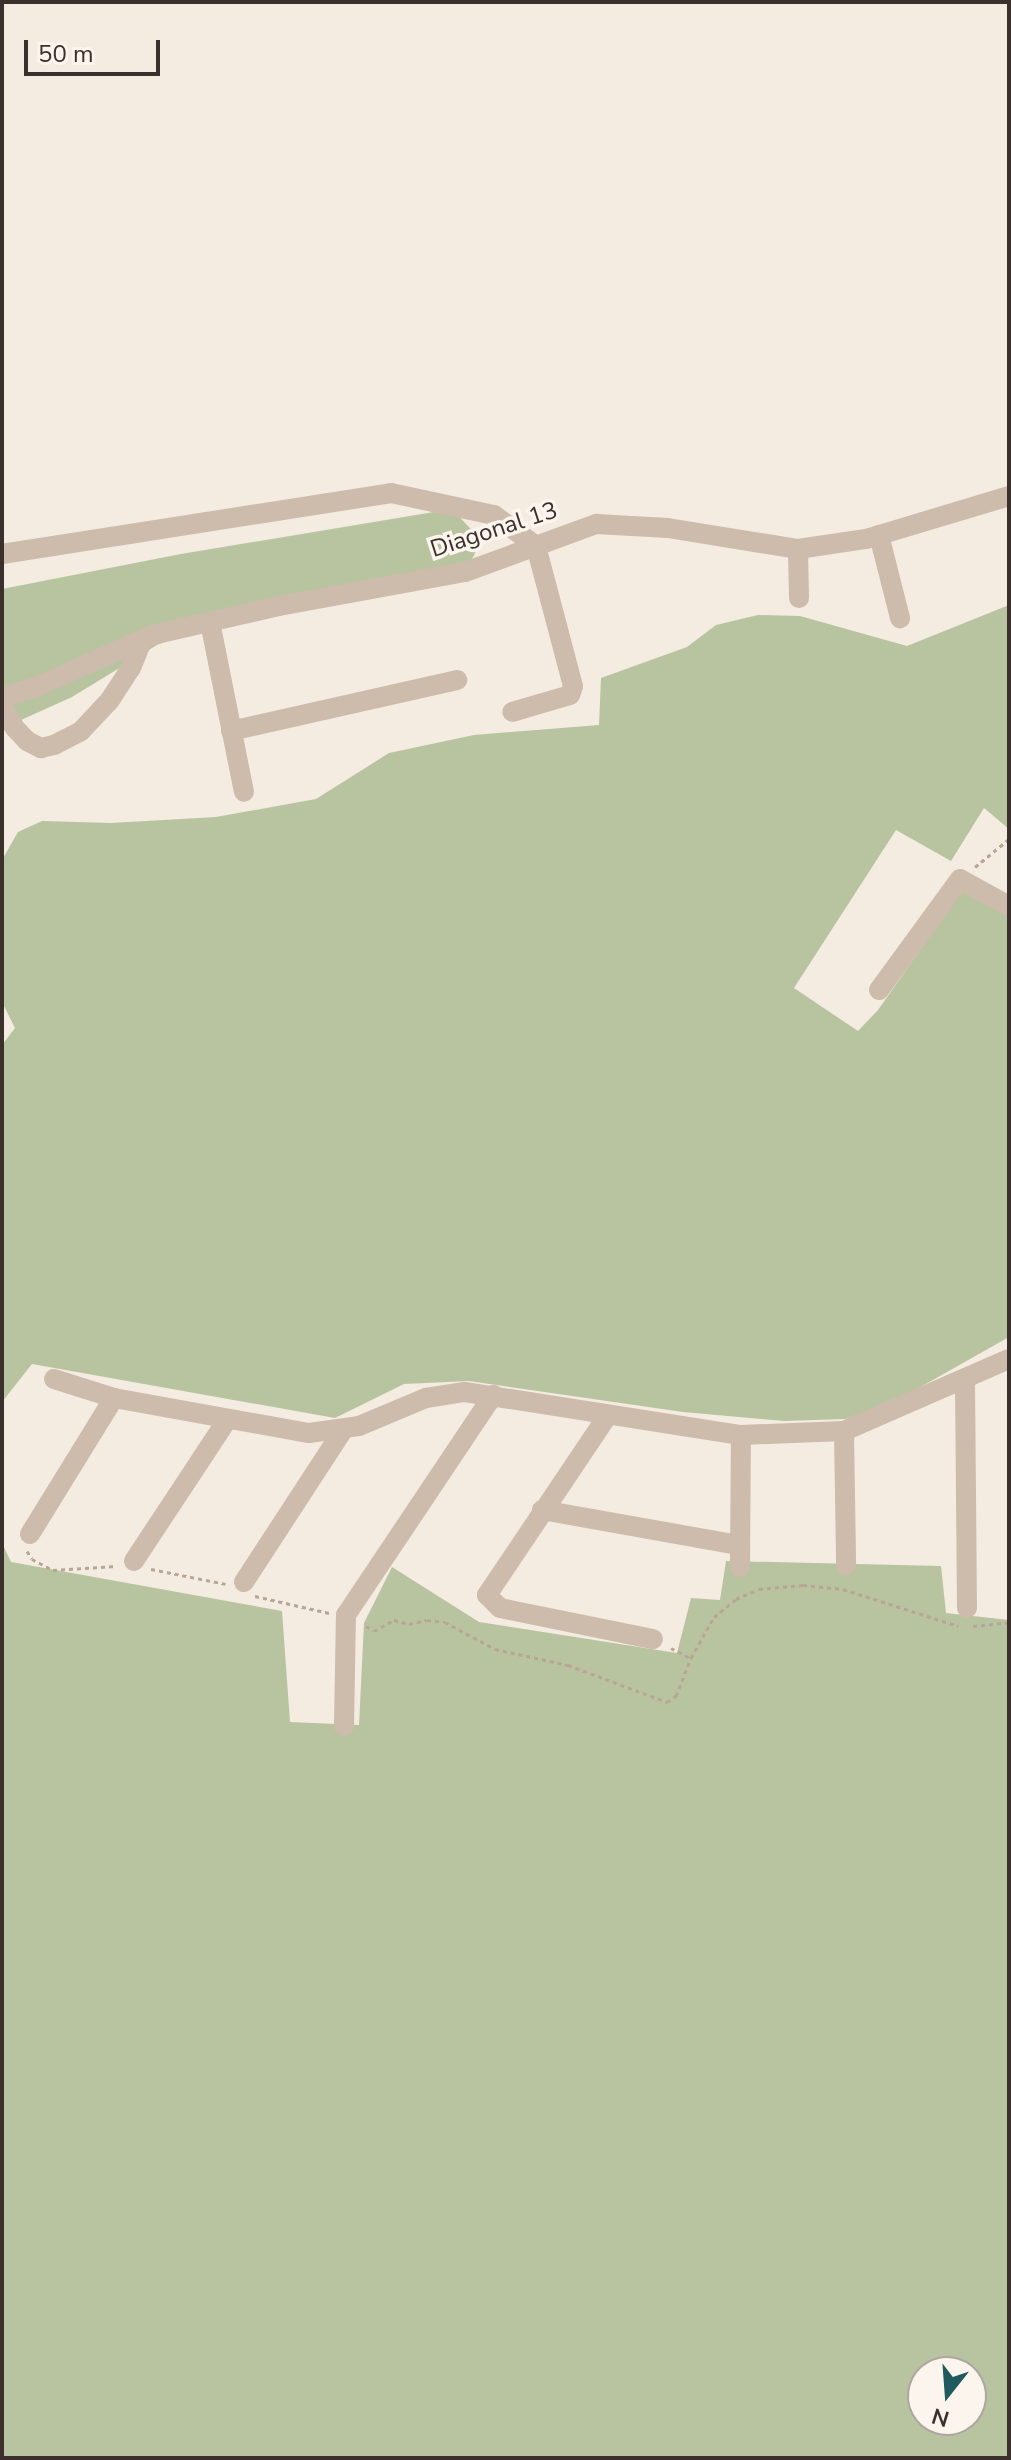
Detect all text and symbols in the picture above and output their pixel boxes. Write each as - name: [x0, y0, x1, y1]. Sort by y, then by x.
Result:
- scale bar: [28, 24, 164, 74]
- text: 50 m: [38, 38, 94, 70]
- street label: Diagonal 13: [427, 496, 561, 564]
- north arrow: [907, 2356, 987, 2436]
- text: N: [928, 2400, 953, 2434]

